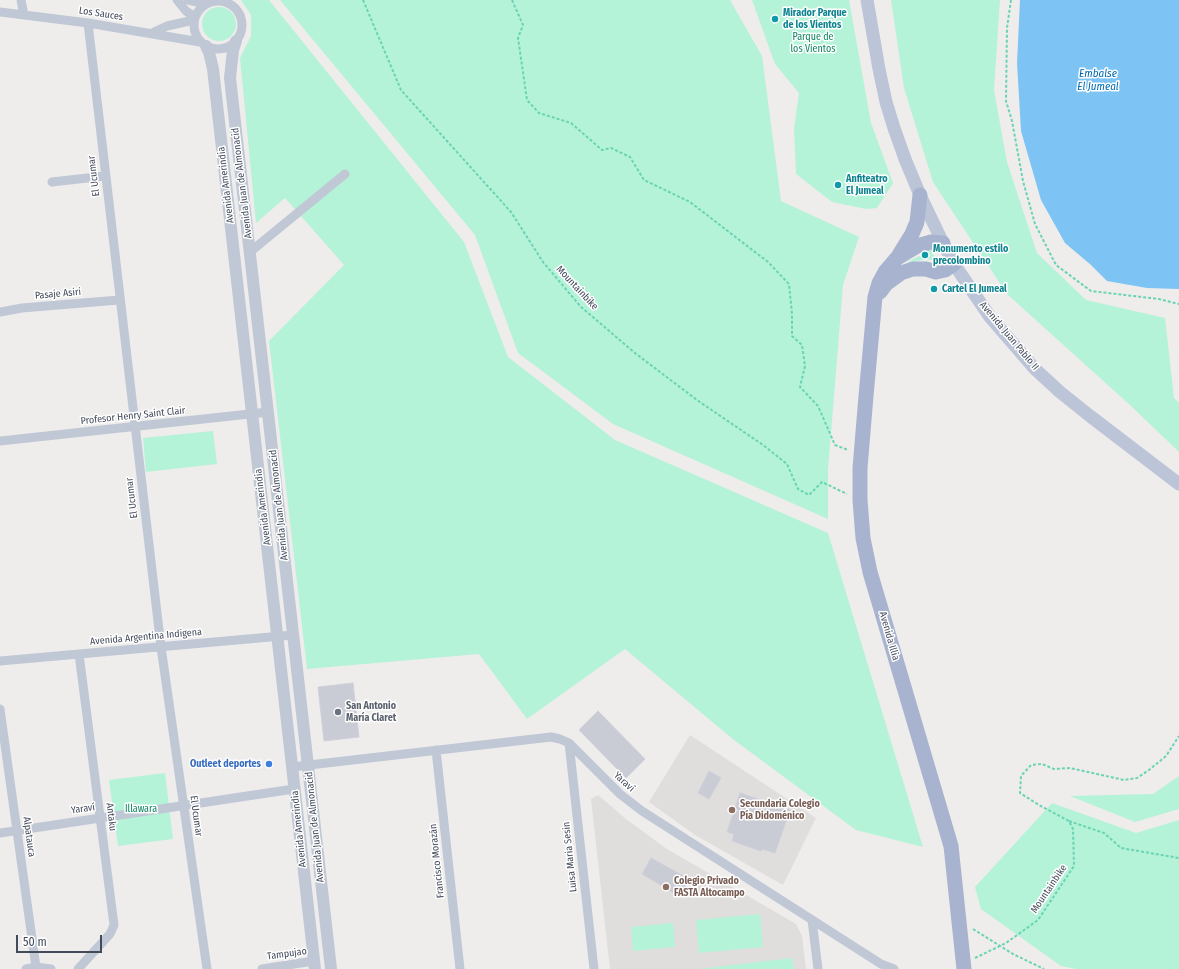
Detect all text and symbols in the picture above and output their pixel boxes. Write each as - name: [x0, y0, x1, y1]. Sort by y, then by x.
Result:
- street label: Los Sauces: [78, 5, 124, 23]
- place label: Mirador Parque de los Vientos: [783, 7, 847, 30]
- marker: Mirador Parque de los Vientos: [770, 14, 780, 24]
- park label: Parque de los Vientos: [791, 31, 835, 54]
- water label: Embalse El Jumeal: [1077, 67, 1119, 93]
- street label: Avenida Juan de Almonacid: [229, 127, 255, 239]
- street label: Avenida Amerindia: [215, 146, 237, 224]
- street label: El Ucumar: [86, 155, 102, 197]
- place label: Anfiteatro El Jumeal: [846, 173, 888, 196]
- marker: Anfiteatro El Jumeal: [833, 180, 843, 190]
- place label: Monumento estilo precolombino: [933, 243, 1008, 266]
- marker: Monumento estilo precolombino: [920, 250, 930, 260]
- street label: Mountainbike: [553, 263, 601, 313]
- place label: Cartel El Jumeal: [942, 283, 1007, 295]
- marker: Cartel El Jumeal: [929, 284, 939, 294]
- street label: Pasaje Asiri: [34, 286, 82, 302]
- street label: Avenida Juan Pablo II: [977, 299, 1041, 373]
- street label: Profesor Henry Saint Clair: [80, 405, 186, 427]
- street label: Avenida Juan de Almonacid: [267, 449, 291, 561]
- street label: Avenida Amerindia: [252, 468, 274, 546]
- street label: El Ucumar: [124, 477, 140, 519]
- street label: Avenida Illia: [876, 610, 902, 662]
- street label: Avenida Argentina Indígena: [90, 626, 202, 648]
- place label: San Antonio María Claret: [346, 700, 396, 724]
- marker: San Antonio María Claret: [333, 707, 343, 717]
- place label: Outleet deportes: [190, 758, 261, 770]
- marker: Outleet deportes: [264, 759, 274, 769]
- street label: Yaraví: [611, 770, 637, 794]
- street label: Avenida Juan de Almonacid: [303, 771, 327, 883]
- street label: Avenida Amerindia: [289, 790, 309, 868]
- street label: El Ucumar: [187, 795, 205, 837]
- place label: Secundaria Colegio Pía Didoménico: [740, 798, 820, 822]
- street label: Yaraví: [70, 801, 96, 817]
- street label: Antaku: [103, 802, 119, 832]
- park label: Illawara: [125, 803, 157, 815]
- marker: Secundaria Colegio Pía Didoménico: [727, 805, 737, 815]
- street label: Alpatauca: [20, 816, 38, 858]
- street label: Luisa Maria Sesin: [560, 821, 580, 893]
- street label: Francisco Morazán: [427, 823, 447, 899]
- street label: Mountainbike: [1028, 862, 1070, 916]
- place label: Colegio Privado FASTA Altocampo: [674, 875, 745, 898]
- marker: Colegio Privado FASTA Altocampo: [661, 882, 671, 892]
- scale bar: [18, 927, 104, 953]
- text: 50 m: [23, 935, 47, 949]
- street label: Tampujao: [266, 945, 308, 963]

